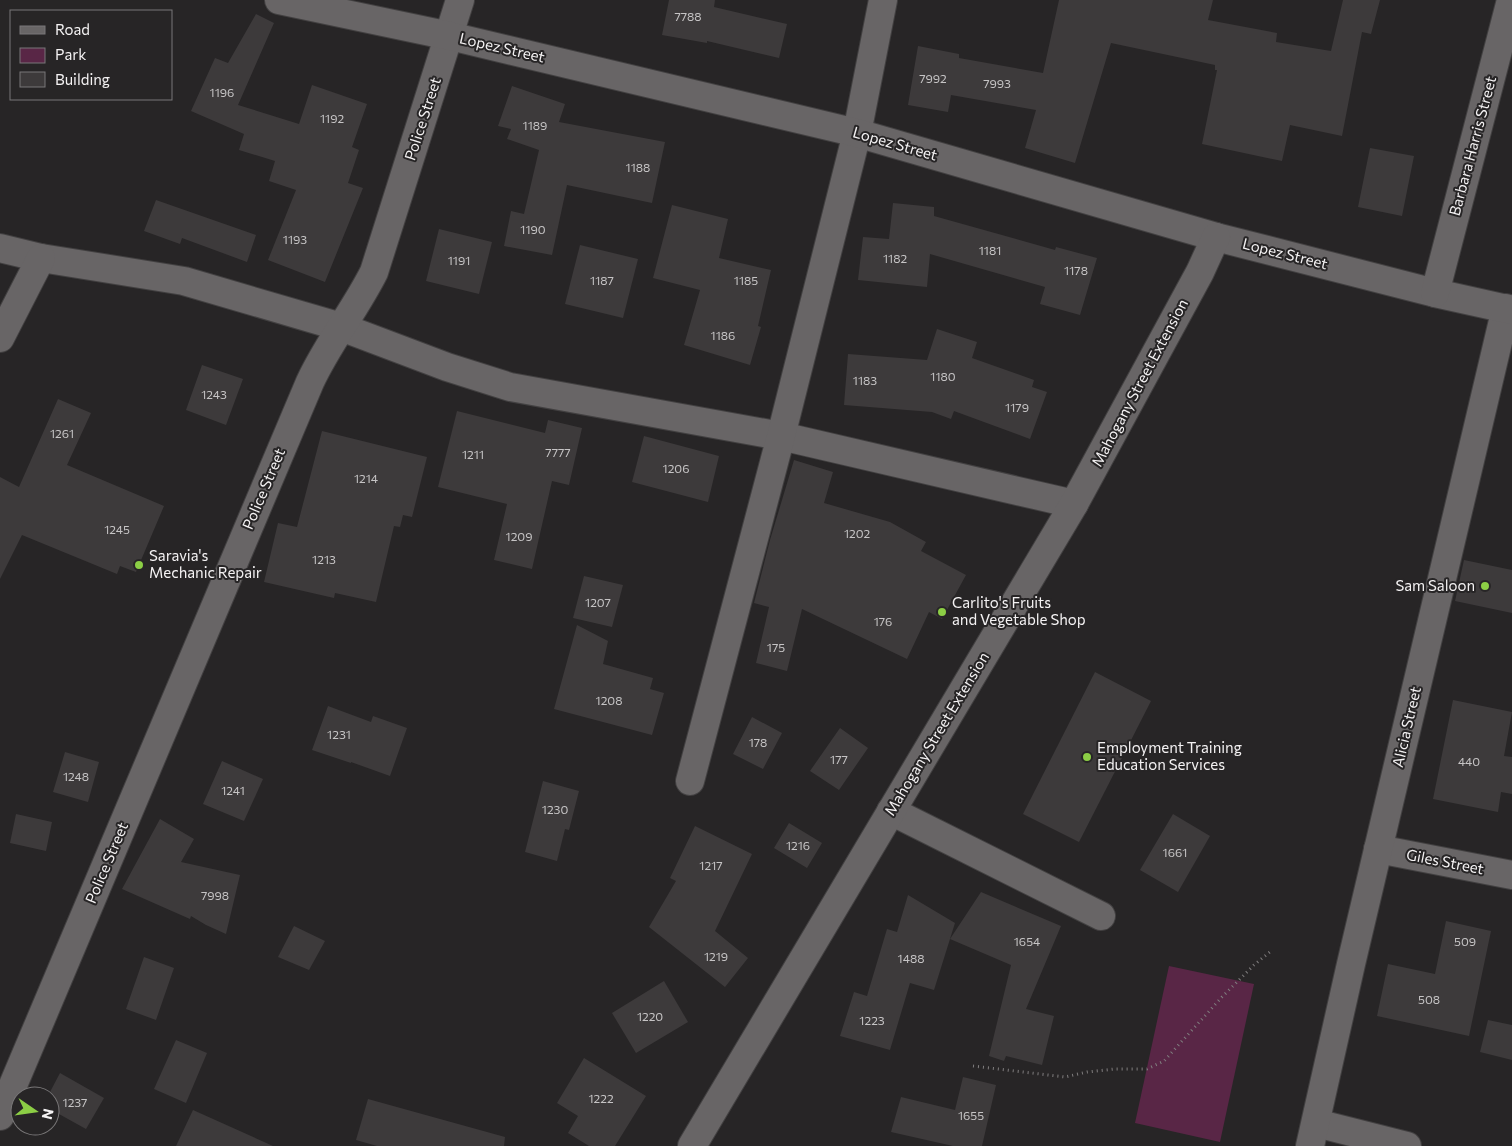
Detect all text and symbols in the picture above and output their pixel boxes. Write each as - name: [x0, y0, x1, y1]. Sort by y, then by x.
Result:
- house number: 7788: [674, 9, 702, 23]
- legend: [10, 10, 172, 100]
- text: Road: [55, 20, 90, 38]
- street label: Lopez Street: [458, 28, 547, 66]
- text: Park: [55, 45, 86, 63]
- text: Building: [55, 70, 110, 88]
- house number: 7992: [919, 71, 947, 85]
- street label: Barbara Harris Street: [1445, 74, 1499, 218]
- street label: Police Street: [400, 75, 444, 163]
- house number: 7993: [983, 76, 1011, 90]
- house number: 1196: [210, 85, 234, 99]
- house number: 1192: [320, 111, 344, 125]
- house number: 1189: [523, 118, 547, 132]
- street label: Lopez Street: [851, 122, 940, 164]
- house number: 1188: [626, 160, 650, 174]
- house number: 1190: [520, 222, 546, 236]
- house number: 1193: [283, 232, 307, 246]
- street label: Lopez Street: [1241, 234, 1330, 272]
- house number: 1181: [979, 243, 1001, 257]
- house number: 1182: [883, 251, 907, 265]
- house number: 1191: [448, 253, 470, 267]
- house number: 1178: [1064, 263, 1088, 277]
- house number: 1187: [590, 273, 614, 287]
- house number: 1185: [734, 273, 758, 287]
- street label: Mahogany Street Extension: [1087, 296, 1191, 470]
- house number: 1186: [711, 328, 735, 342]
- house number: 1180: [930, 369, 956, 383]
- house number: 1183: [853, 373, 877, 387]
- house number: 1243: [201, 387, 227, 401]
- house number: 1179: [1005, 400, 1029, 414]
- house number: 1261: [50, 426, 74, 440]
- street label: Police Street: [238, 445, 288, 532]
- house number: 7777: [545, 445, 571, 459]
- house number: 1211: [462, 447, 484, 461]
- house number: 1206: [663, 461, 689, 475]
- house number: 1214: [354, 471, 378, 485]
- house number: 1245: [104, 522, 130, 536]
- house number: 1202: [844, 526, 870, 540]
- house number: 1209: [506, 529, 532, 543]
- place label: Saravia's Mechanic Repair: [149, 546, 262, 581]
- house number: 1213: [312, 552, 336, 566]
- marker: Saravia's Mechanic Repair: [133, 559, 145, 571]
- place label: Sam Saloon: [1395, 576, 1475, 594]
- marker: Sam Saloon: [1479, 580, 1491, 592]
- place label: Carlito's Fruits and Vegetable Shop: [952, 593, 1086, 628]
- house number: 1207: [585, 595, 611, 609]
- marker: Carlito's Fruits and Vegetable Shop: [936, 606, 948, 618]
- house number: 176: [874, 614, 892, 628]
- house number: 175: [767, 640, 785, 654]
- street label: Mahogany Street Extension: [880, 648, 992, 818]
- street label: Alicia Street: [1388, 685, 1424, 769]
- house number: 1208: [596, 693, 622, 707]
- house number: 1231: [327, 727, 351, 741]
- house number: 178: [749, 735, 767, 749]
- place label: Employment Training Education Services: [1097, 738, 1242, 773]
- marker: Employment Training Education Services: [1081, 751, 1093, 763]
- house number: 177: [830, 752, 848, 766]
- house number: 440: [1458, 754, 1480, 768]
- house number: 1248: [63, 769, 89, 783]
- house number: 1241: [221, 783, 245, 797]
- house number: 1230: [542, 802, 568, 816]
- street label: Police Street: [81, 819, 131, 906]
- house number: 1216: [786, 838, 810, 852]
- house number: 1661: [1163, 845, 1187, 859]
- street label: Giles Street: [1405, 845, 1486, 877]
- house number: 1217: [699, 858, 723, 872]
- house number: 7998: [201, 888, 229, 902]
- house number: 1654: [1014, 934, 1040, 948]
- house number: 509: [1454, 934, 1476, 948]
- house number: 1219: [704, 949, 728, 963]
- house number: 1488: [898, 951, 924, 965]
- house number: 508: [1418, 992, 1440, 1006]
- house number: 1220: [637, 1009, 663, 1023]
- house number: 1223: [859, 1013, 885, 1027]
- north arrow: [10, 1086, 60, 1136]
- house number: 1222: [588, 1091, 614, 1105]
- house number: 1237: [63, 1095, 87, 1109]
- text: N: [39, 1107, 58, 1121]
- house number: 1655: [958, 1108, 984, 1122]

